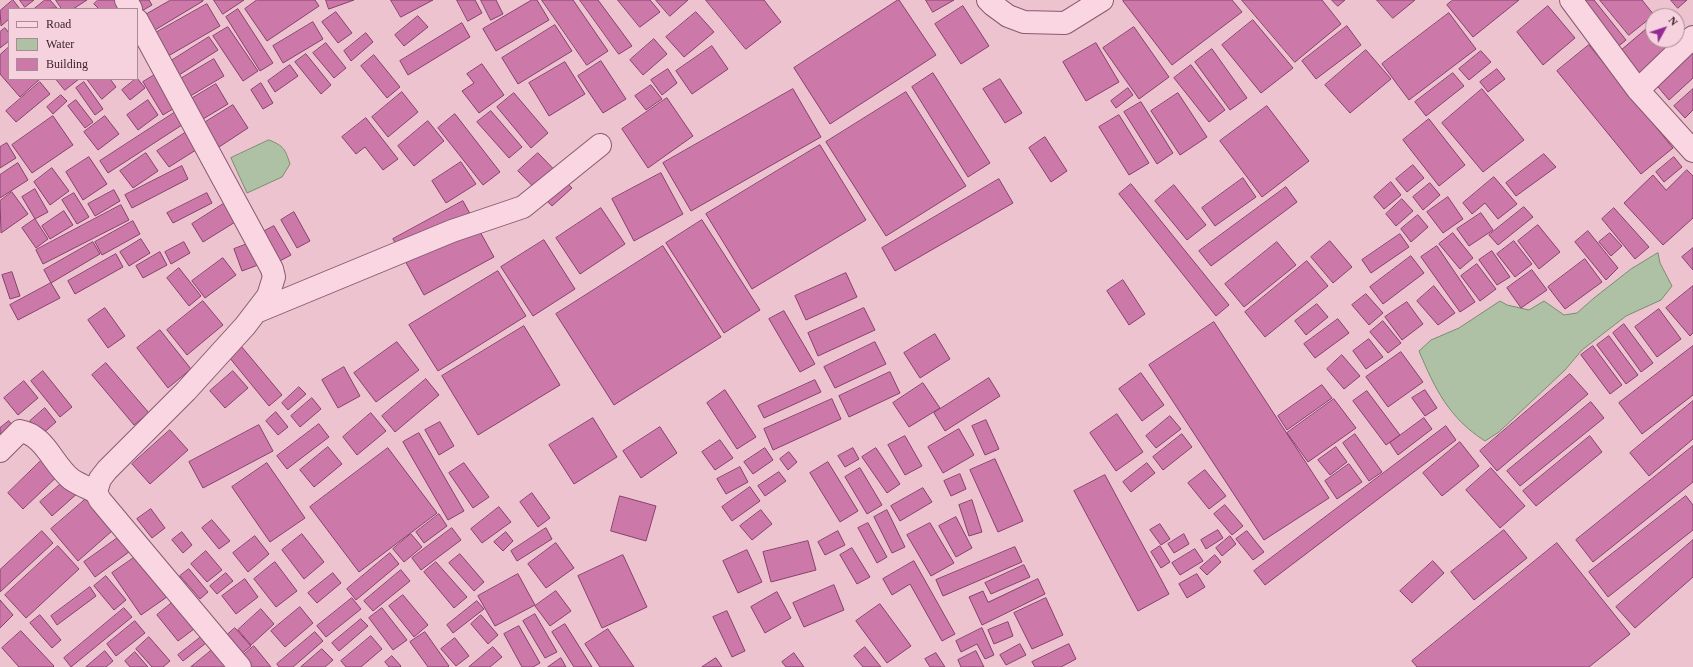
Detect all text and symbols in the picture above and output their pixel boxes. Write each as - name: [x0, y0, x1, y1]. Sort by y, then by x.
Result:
- legend: [8, 8, 138, 80]
- north arrow: [1645, 8, 1685, 48]
- text: N: [1666, 14, 1681, 28]
- text: Road: [46, 17, 71, 31]
- text: Water: [46, 37, 74, 51]
- text: Building: [46, 57, 88, 71]

